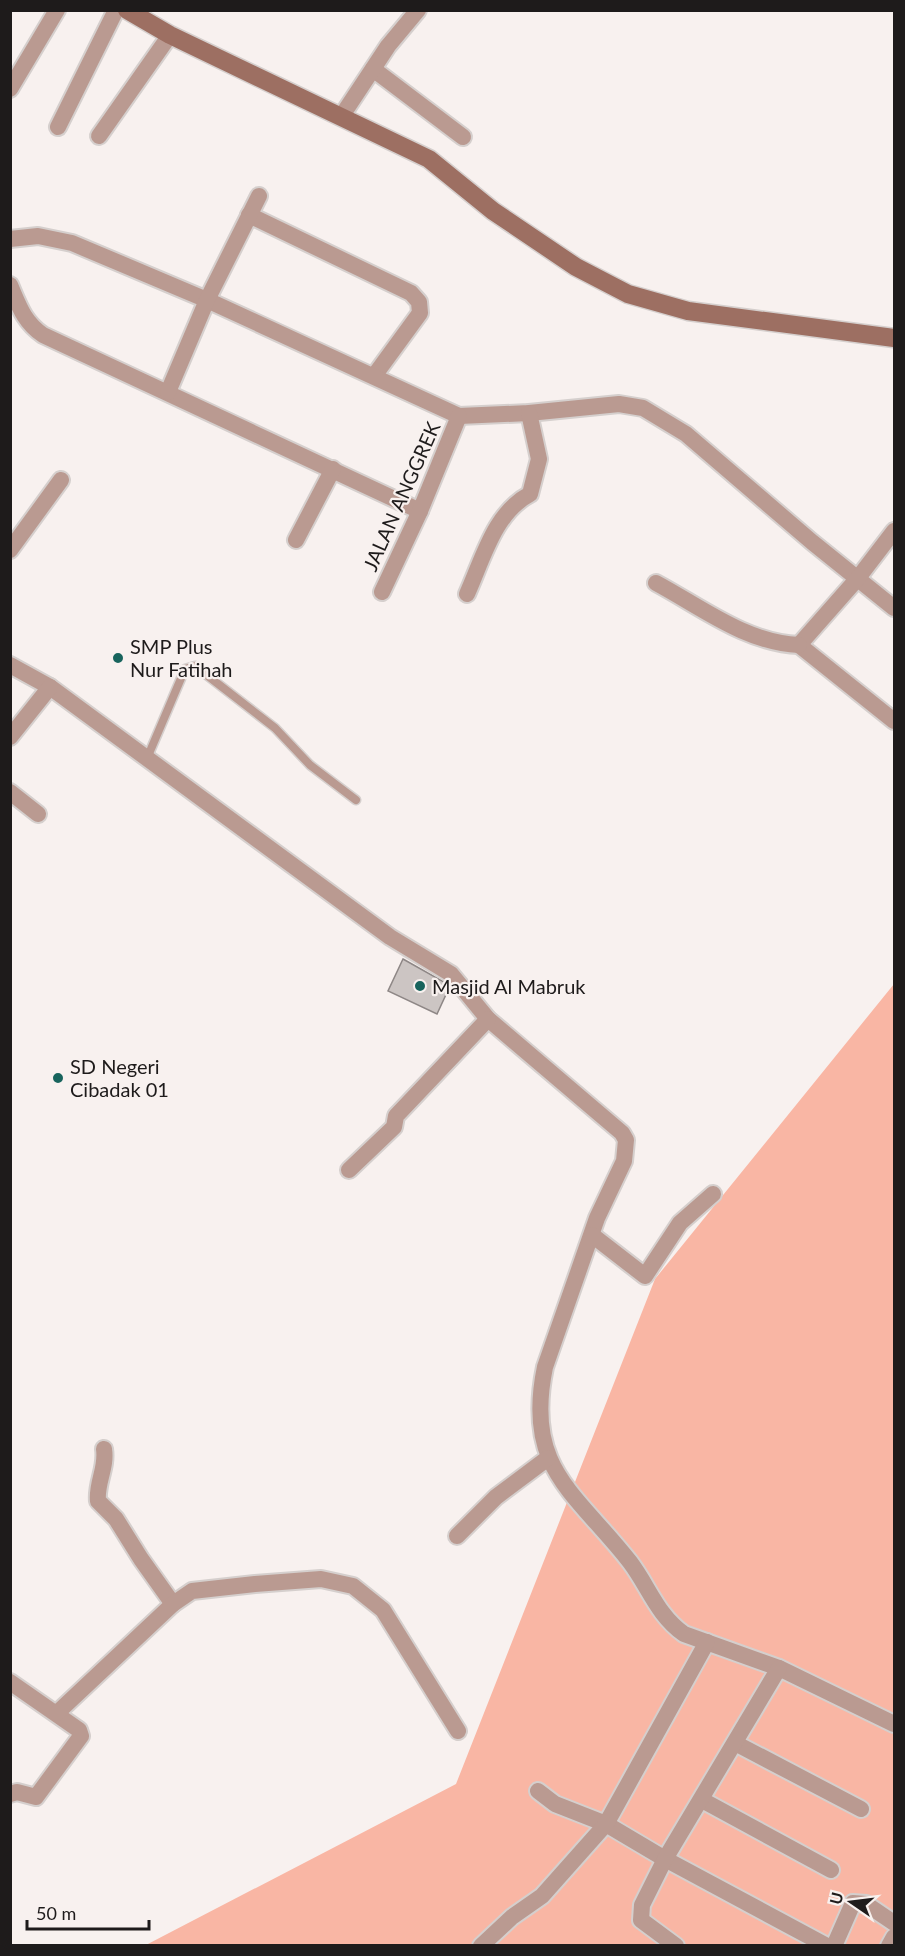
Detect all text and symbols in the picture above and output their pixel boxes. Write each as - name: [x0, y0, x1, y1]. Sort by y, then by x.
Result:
- street label: JALAN ANGGREK: [357, 417, 445, 574]
- place label: SMP Plus Nur Fatihah: [130, 634, 233, 681]
- marker: SMP Plus Nur Fatihah: [111, 651, 125, 665]
- place label: Masjid Al Mabruk: [432, 974, 586, 998]
- marker: Masjid Al Mabruk: [413, 979, 427, 993]
- place label: SD Negeri Cibadak 01: [70, 1054, 169, 1101]
- marker: SD Negeri Cibadak 01: [51, 1071, 65, 1085]
- north arrow: [821, 1872, 881, 1932]
- text: U: [825, 1890, 847, 1906]
- scale bar: [27, 1893, 148, 1931]
- text: 50 m: [36, 1902, 76, 1924]

